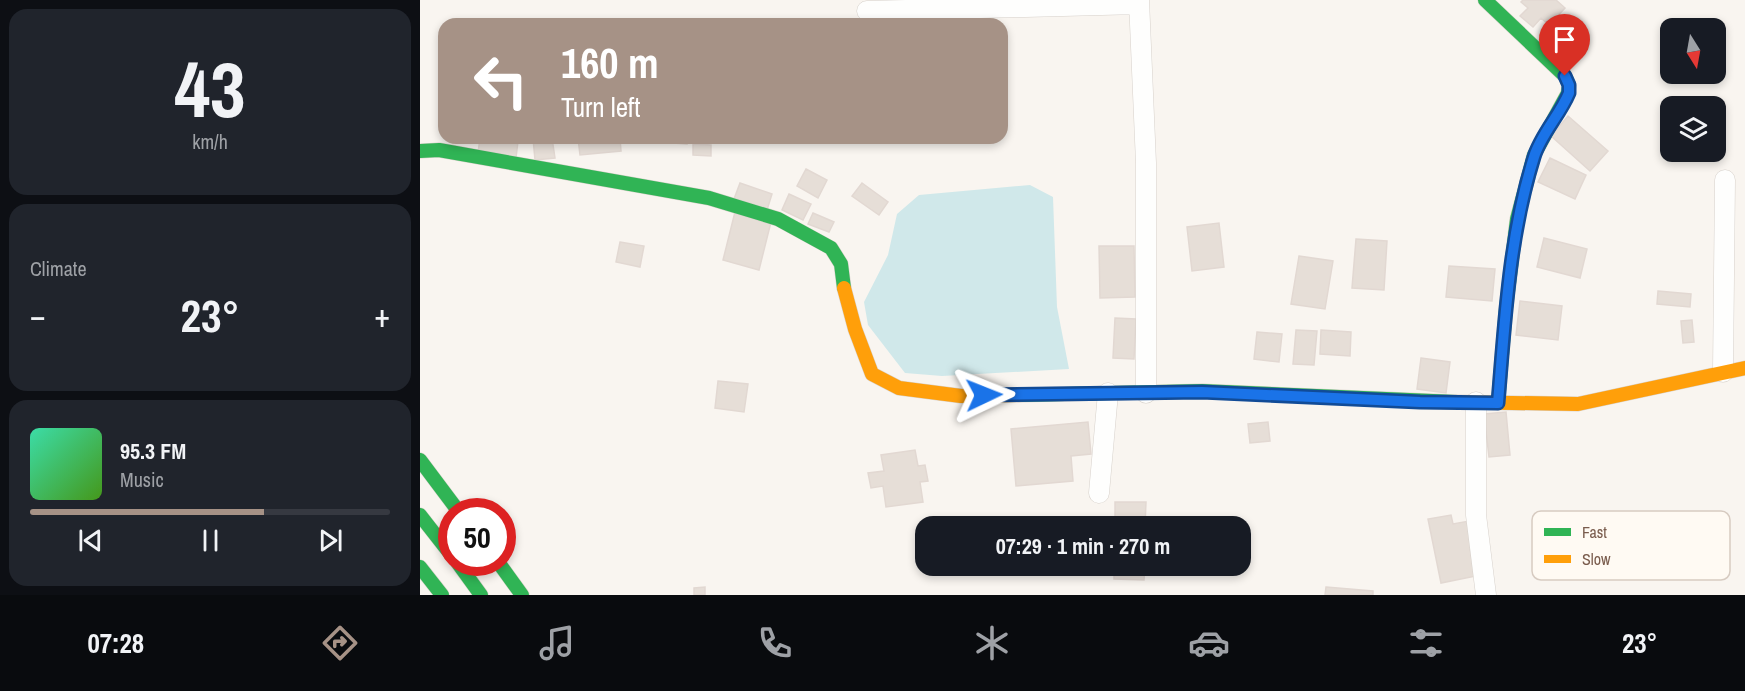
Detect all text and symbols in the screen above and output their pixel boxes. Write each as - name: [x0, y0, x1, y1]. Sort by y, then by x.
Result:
- pin: [1539, 14, 1590, 76]
- north arrow: [1660, 18, 1726, 84]
- map controls: [1660, 18, 1726, 162]
- icon: arrive: [1548, 23, 1581, 56]
- text: 160 m: [561, 35, 659, 91]
- text: 43: [174, 36, 246, 141]
- icon: left: [462, 42, 540, 120]
- text: Turn left: [561, 89, 640, 125]
- button: layers: [1660, 96, 1726, 162]
- text: km/h: [192, 128, 228, 155]
- text: Climate: [30, 255, 87, 282]
- text: 23°: [180, 285, 240, 346]
- text: −: [30, 293, 46, 337]
- text: +: [374, 293, 390, 337]
- position arrow: [952, 363, 1016, 427]
- text: 95.3 FM: [120, 436, 186, 466]
- text: Music: [120, 466, 164, 493]
- speed limit sign: 50: [438, 498, 516, 576]
- legend: [1532, 511, 1730, 580]
- text: Fast: [1582, 521, 1607, 543]
- icon: previous: [74, 524, 107, 557]
- icon: pause: [194, 524, 227, 557]
- icon: next: [314, 524, 347, 557]
- text: 07:29 · 1 min · 270 m: [996, 531, 1170, 561]
- text: Slow: [1582, 548, 1611, 570]
- icon: directions: [319, 622, 361, 664]
- icon: music: [536, 622, 578, 664]
- icon: phone: [754, 622, 796, 664]
- icon: climate: [971, 622, 1013, 664]
- icon: car: [1188, 622, 1230, 664]
- icon: filters: [1405, 622, 1447, 664]
- text: 07:28: [88, 625, 144, 661]
- text: 23°: [1622, 625, 1657, 661]

